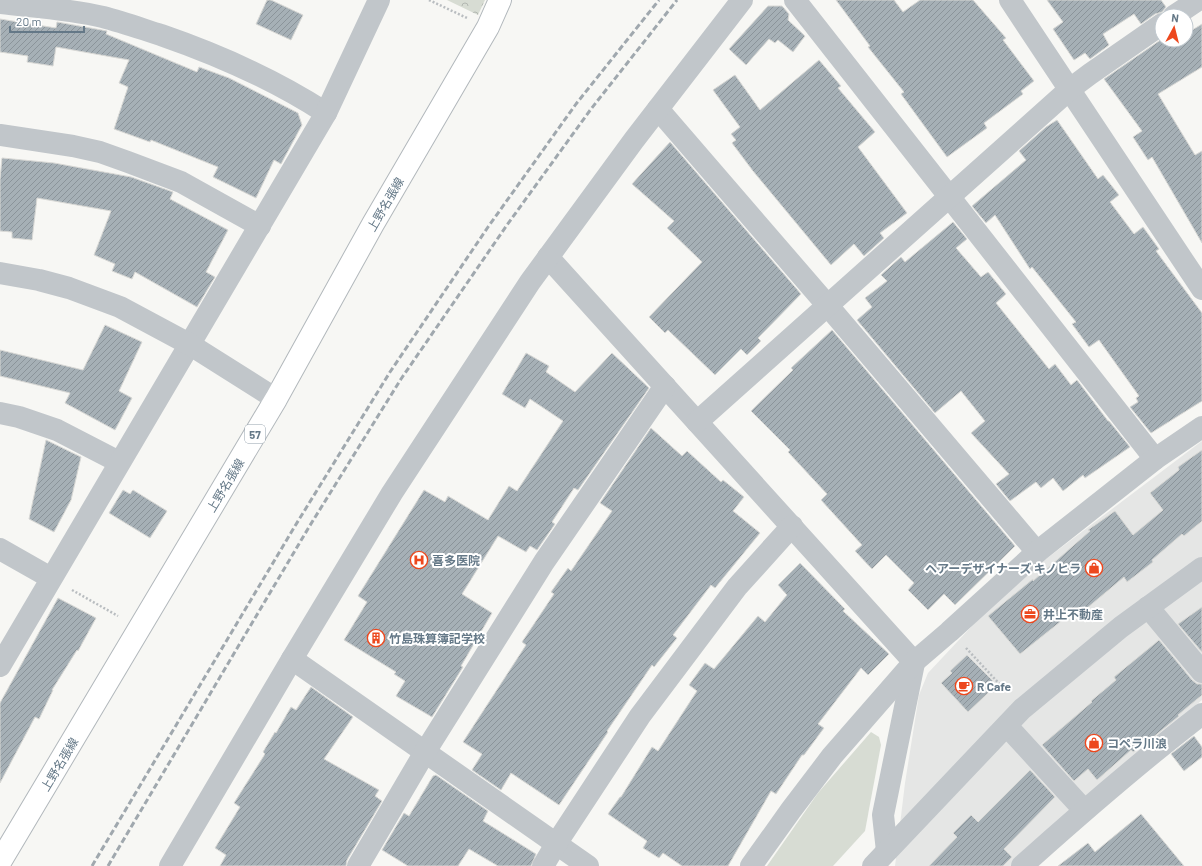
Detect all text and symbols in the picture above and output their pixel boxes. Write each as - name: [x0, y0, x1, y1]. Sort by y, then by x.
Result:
- scale bar: [10, 8, 84, 34]
- north arrow: [1154, 8, 1194, 48]
- text: N: [1171, 11, 1180, 24]
- text: 20 m: [16, 14, 42, 28]
- street label: 上野名張線: [364, 175, 406, 233]
- road number: 57: [245, 425, 265, 443]
- street label: 上野名張線: [204, 456, 246, 514]
- hospital icon: 喜多医院: [409, 550, 429, 570]
- place label: 喜多医院: [432, 553, 480, 567]
- shop icon: ヘアーデザイナーズ キノヒラ: [1084, 558, 1104, 578]
- place label: ヘアーデザイナーズ キノヒラ: [925, 561, 1081, 575]
- office icon: 井上不動産: [1020, 604, 1040, 624]
- place label: 井上不動産: [1043, 607, 1103, 621]
- building icon: 竹島珠算簿記学校: [366, 628, 386, 648]
- place label: 竹島珠算簿記学校: [389, 631, 485, 645]
- cafe icon: R Cafe: [954, 676, 974, 696]
- place label: R Cafe: [977, 679, 1012, 693]
- shop icon: コペラ川浪: [1084, 733, 1104, 753]
- street label: 上野名張線: [38, 735, 80, 793]
- place label: コペラ川浪: [1107, 736, 1167, 750]

